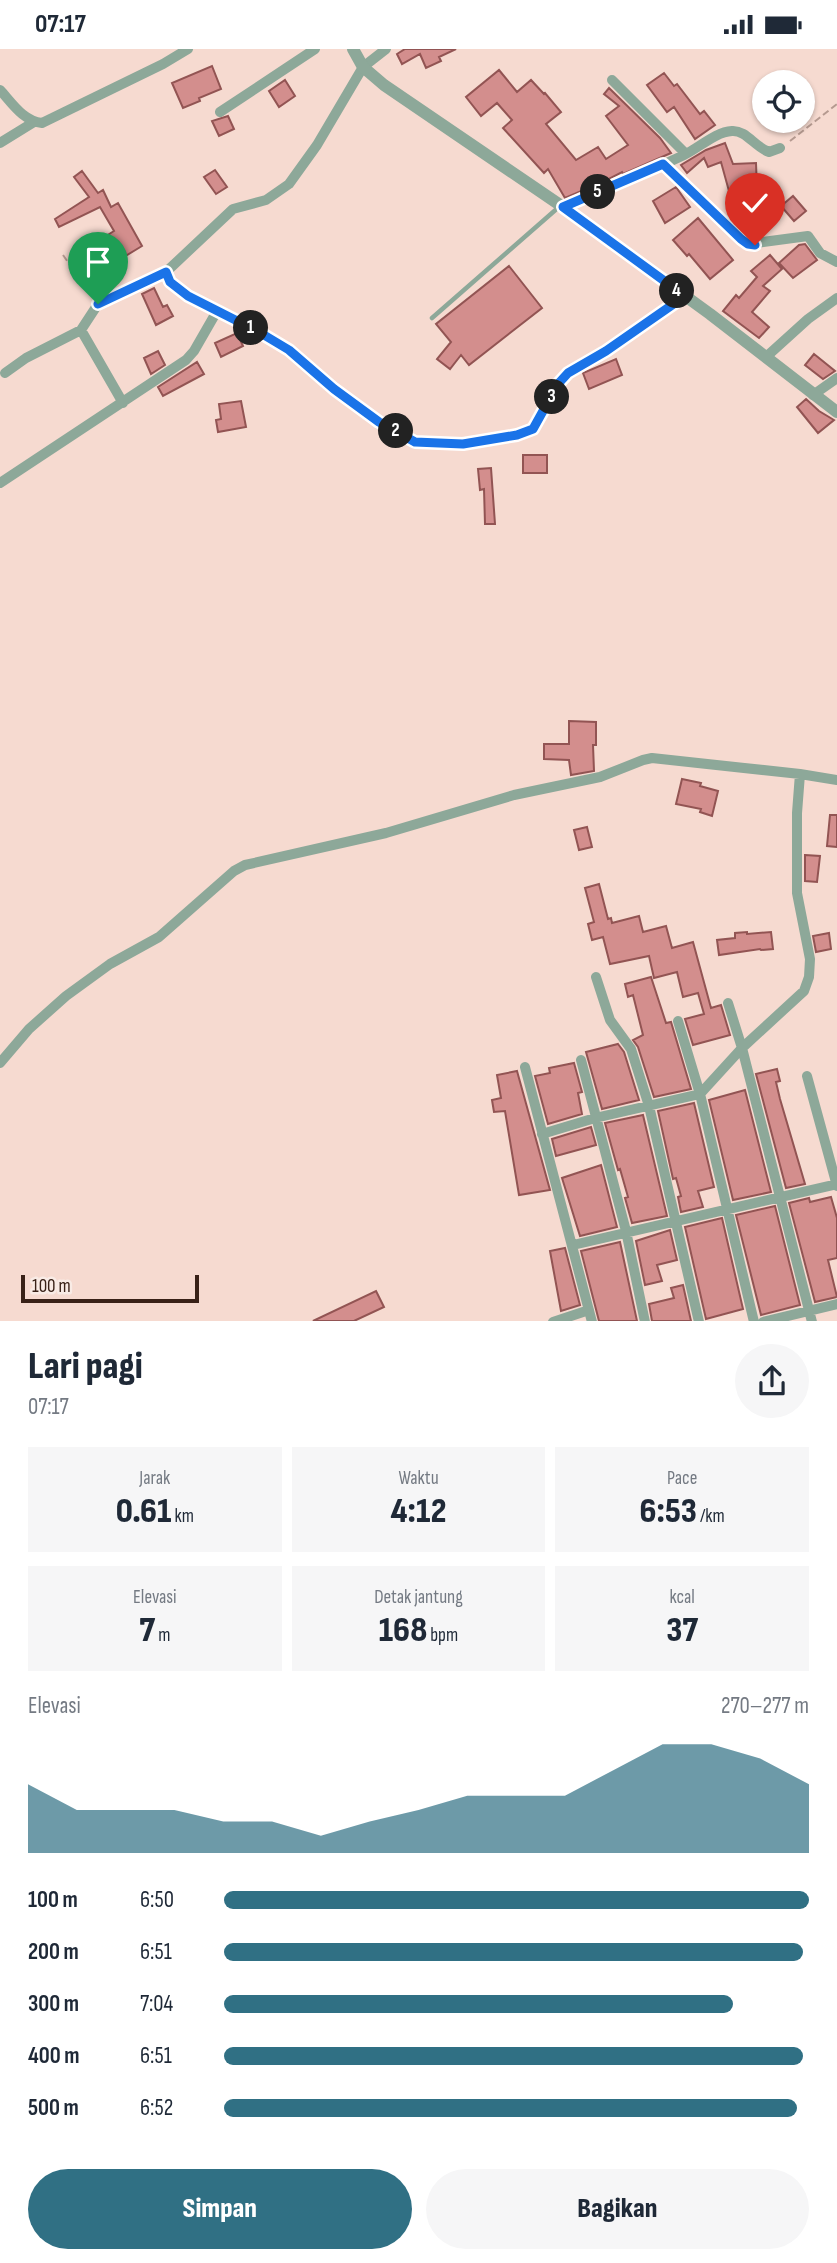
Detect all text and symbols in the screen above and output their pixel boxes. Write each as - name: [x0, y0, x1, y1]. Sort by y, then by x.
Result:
- text: 07:17: [35, 9, 86, 40]
- map controls: [752, 70, 815, 133]
- button: locate: [752, 70, 815, 133]
- pin: [725, 173, 785, 245]
- pin: 5: [580, 174, 616, 209]
- text: 5: [593, 180, 602, 203]
- icon: check: [736, 184, 774, 222]
- pin: [68, 232, 128, 304]
- icon: arrive: [79, 243, 117, 281]
- pin: 4: [660, 273, 694, 309]
- text: 4: [672, 279, 681, 302]
- pin: 1: [233, 311, 268, 345]
- text: 1: [247, 316, 254, 339]
- pin: 3: [534, 379, 570, 415]
- text: 3: [547, 385, 556, 408]
- pin: 2: [378, 413, 414, 449]
- text: 2: [391, 419, 400, 442]
- scale bar: [21, 1273, 200, 1304]
- text: 100 m: [32, 1275, 71, 1298]
- text: Lari pagi: [28, 1344, 143, 1389]
- button: share: [735, 1344, 809, 1418]
- text: 07:17: [28, 1393, 69, 1421]
- text: Jarak: [139, 1467, 170, 1490]
- text: Waktu: [398, 1467, 439, 1490]
- text: Pace: [667, 1467, 697, 1490]
- text: 0.61: [116, 1490, 171, 1533]
- text: 4:12: [391, 1490, 446, 1533]
- text: 6:53: [640, 1490, 697, 1533]
- text: km: [171, 1505, 194, 1528]
- text: /km: [697, 1505, 725, 1528]
- text: Elevasi: [133, 1586, 177, 1609]
- text: Detak jantung: [374, 1586, 463, 1609]
- text: kcal: [670, 1586, 695, 1609]
- text: 7: [139, 1609, 155, 1652]
- text: 168: [379, 1609, 427, 1652]
- text: 37: [666, 1609, 698, 1652]
- text: m: [155, 1624, 170, 1647]
- text: bpm: [427, 1624, 458, 1647]
- text: Elevasi: [28, 1692, 81, 1720]
- text: 270–277 m: [721, 1692, 809, 1720]
- text: 100 m: [28, 1886, 78, 1914]
- text: 6:50: [140, 1886, 174, 1914]
- text: 200 m: [28, 1938, 79, 1966]
- text: 6:51: [140, 1938, 172, 1966]
- text: 300 m: [28, 1990, 79, 2018]
- text: 7:04: [140, 1990, 173, 2018]
- text: 400 m: [28, 2042, 79, 2070]
- text: 6:51: [140, 2042, 172, 2070]
- text: 500 m: [28, 2094, 79, 2122]
- text: 6:52: [140, 2094, 173, 2122]
- button: Simpan: [28, 2169, 412, 2249]
- button: Bagikan: [426, 2169, 809, 2249]

